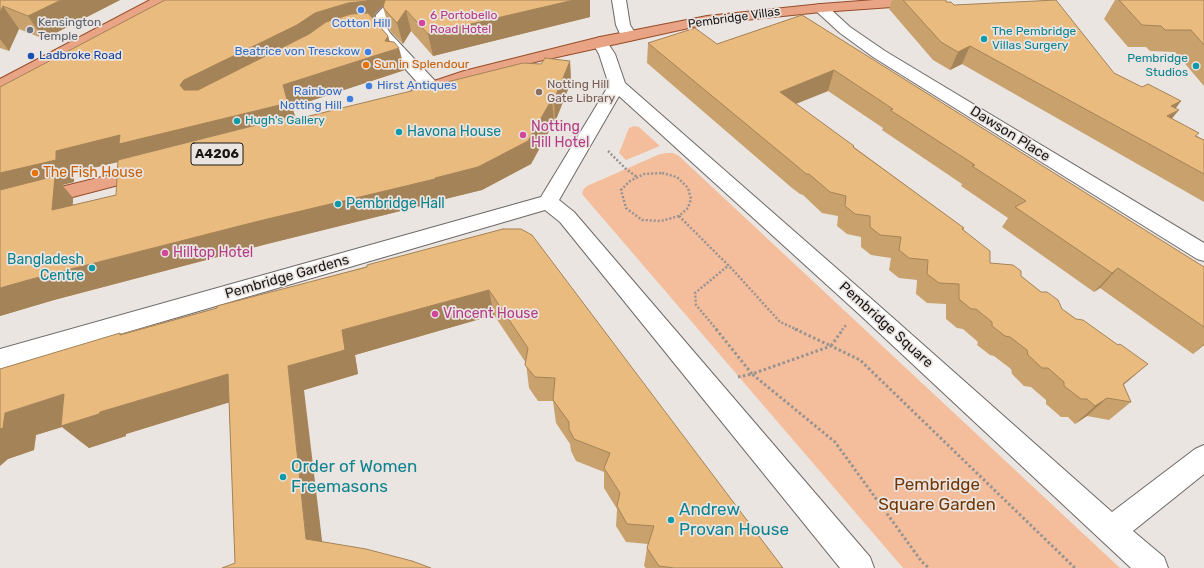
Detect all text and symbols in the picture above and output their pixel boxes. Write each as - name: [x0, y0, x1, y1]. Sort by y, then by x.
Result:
- street label: Pembridge Villas: [687, 4, 781, 32]
- marker: Cotton Hill: [356, 5, 366, 15]
- place label: 6 Portobello Road Hotel: [430, 9, 497, 37]
- place label: Kensington Temple: [38, 16, 101, 44]
- place label: Cotton Hill: [332, 17, 390, 31]
- marker: 6 Portobello Road Hotel: [417, 18, 427, 28]
- marker: Kensington Temple: [25, 25, 35, 35]
- place label: The Pembridge Villas Surgery: [992, 25, 1076, 53]
- marker: The Pembridge Villas Surgery: [979, 34, 989, 44]
- place label: Beatrice von Tresckow: [235, 45, 360, 59]
- marker: Beatrice von Tresckow: [363, 47, 373, 57]
- place label: Ladbroke Road: [39, 49, 122, 63]
- marker: Ladbroke Road: [26, 51, 36, 61]
- place label: Pembridge Studios: [1127, 52, 1188, 80]
- place label: Sun in Splendour: [374, 58, 469, 72]
- marker: Sun in Splendour: [361, 60, 371, 70]
- marker: Pembridge Studios: [1191, 61, 1201, 71]
- place label: Notting Hill Gate Library: [547, 78, 615, 106]
- place label: Hirst Antiques: [377, 79, 457, 93]
- marker: Hirst Antiques: [364, 81, 374, 91]
- place label: Rainbow Notting Hill: [280, 85, 342, 113]
- marker: Notting Hill Gate Library: [534, 87, 544, 97]
- marker: Rainbow Notting Hill: [345, 94, 355, 104]
- street label: Dawson Place: [967, 103, 1053, 165]
- place label: Hugh's Gallery: [245, 114, 325, 128]
- marker: Hugh's Gallery: [232, 116, 242, 126]
- place label: Notting Hill Hotel: [531, 119, 589, 152]
- place label: Havona House: [407, 124, 501, 140]
- marker: Havona House: [394, 127, 404, 137]
- marker: Notting Hill Hotel: [518, 130, 528, 140]
- road number: A4206: [191, 143, 243, 165]
- place label: The Fish House: [43, 165, 143, 181]
- marker: The Fish House: [30, 168, 40, 178]
- place label: Pembridge Hall: [346, 196, 445, 212]
- marker: Pembridge Hall: [333, 199, 343, 209]
- place label: Hilltop Hotel: [173, 245, 253, 261]
- marker: Hilltop Hotel: [160, 248, 170, 258]
- street label: Pembridge Gardens: [223, 251, 351, 303]
- place label: Bangladesh Centre: [7, 252, 84, 284]
- marker: Bangladesh Centre: [87, 263, 97, 273]
- street label: Pembridge Square: [836, 278, 936, 372]
- place label: Vincent House: [443, 306, 538, 322]
- marker: Vincent House: [430, 309, 440, 319]
- place label: Order of Women Freemasons: [291, 457, 417, 497]
- marker: Order of Women Freemasons: [278, 472, 288, 482]
- park label: Pembridge Square Garden: [878, 475, 996, 515]
- place label: Andrew Provan House: [679, 500, 789, 540]
- marker: Andrew Provan House: [666, 515, 676, 525]

